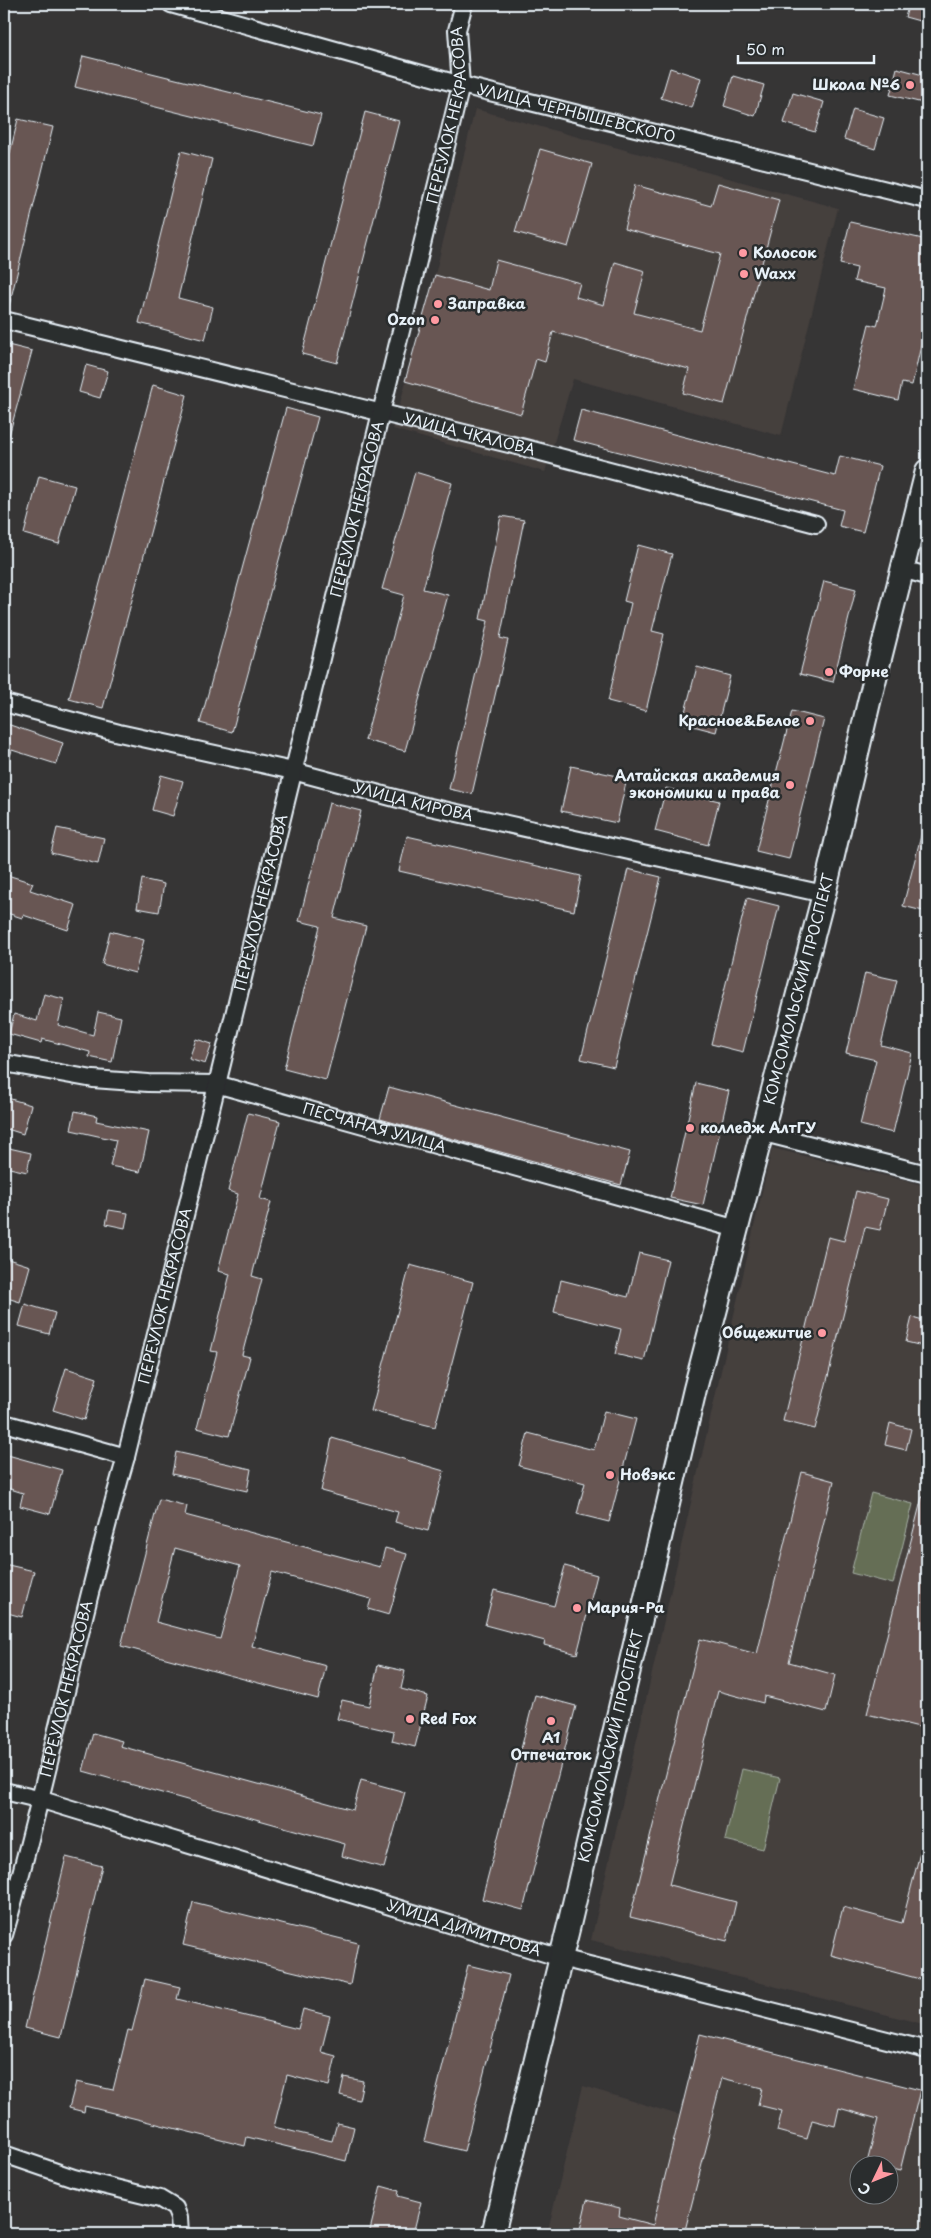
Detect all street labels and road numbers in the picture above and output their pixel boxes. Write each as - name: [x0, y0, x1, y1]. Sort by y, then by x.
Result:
- street label: ПЕРЕУЛОК НЕКРАСОВА: [419, 26, 472, 206]
- street label: УЛИЦА ЧЕРНЫШЕВСКОГО: [475, 76, 678, 148]
- street label: УЛИЦА ЧКАЛОВА: [401, 406, 538, 460]
- street label: ПЕРЕУЛОК НЕКРАСОВА: [323, 418, 389, 599]
- street label: УЛИЦА КИРОВА: [351, 775, 476, 826]
- street label: ПЕРЕУЛОК НЕКРАСОВА: [227, 812, 293, 993]
- street label: КОМСОМОЛЬСКИЙ ПРОСПЕКТ: [757, 870, 839, 1107]
- street label: ПЕСЧАНАЯ УЛИЦА: [300, 1096, 449, 1158]
- street label: ПЕРЕУЛОК НЕКРАСОВА: [131, 1205, 196, 1386]
- street label: ПЕРЕУЛОК НЕКРАСОВА: [33, 1598, 98, 1779]
- street label: КОМСОМОЛЬСКИЙ ПРОСПЕКТ: [571, 1626, 648, 1864]
- street label: УЛИЦА ДИМИТРОВА: [384, 1893, 544, 1961]

